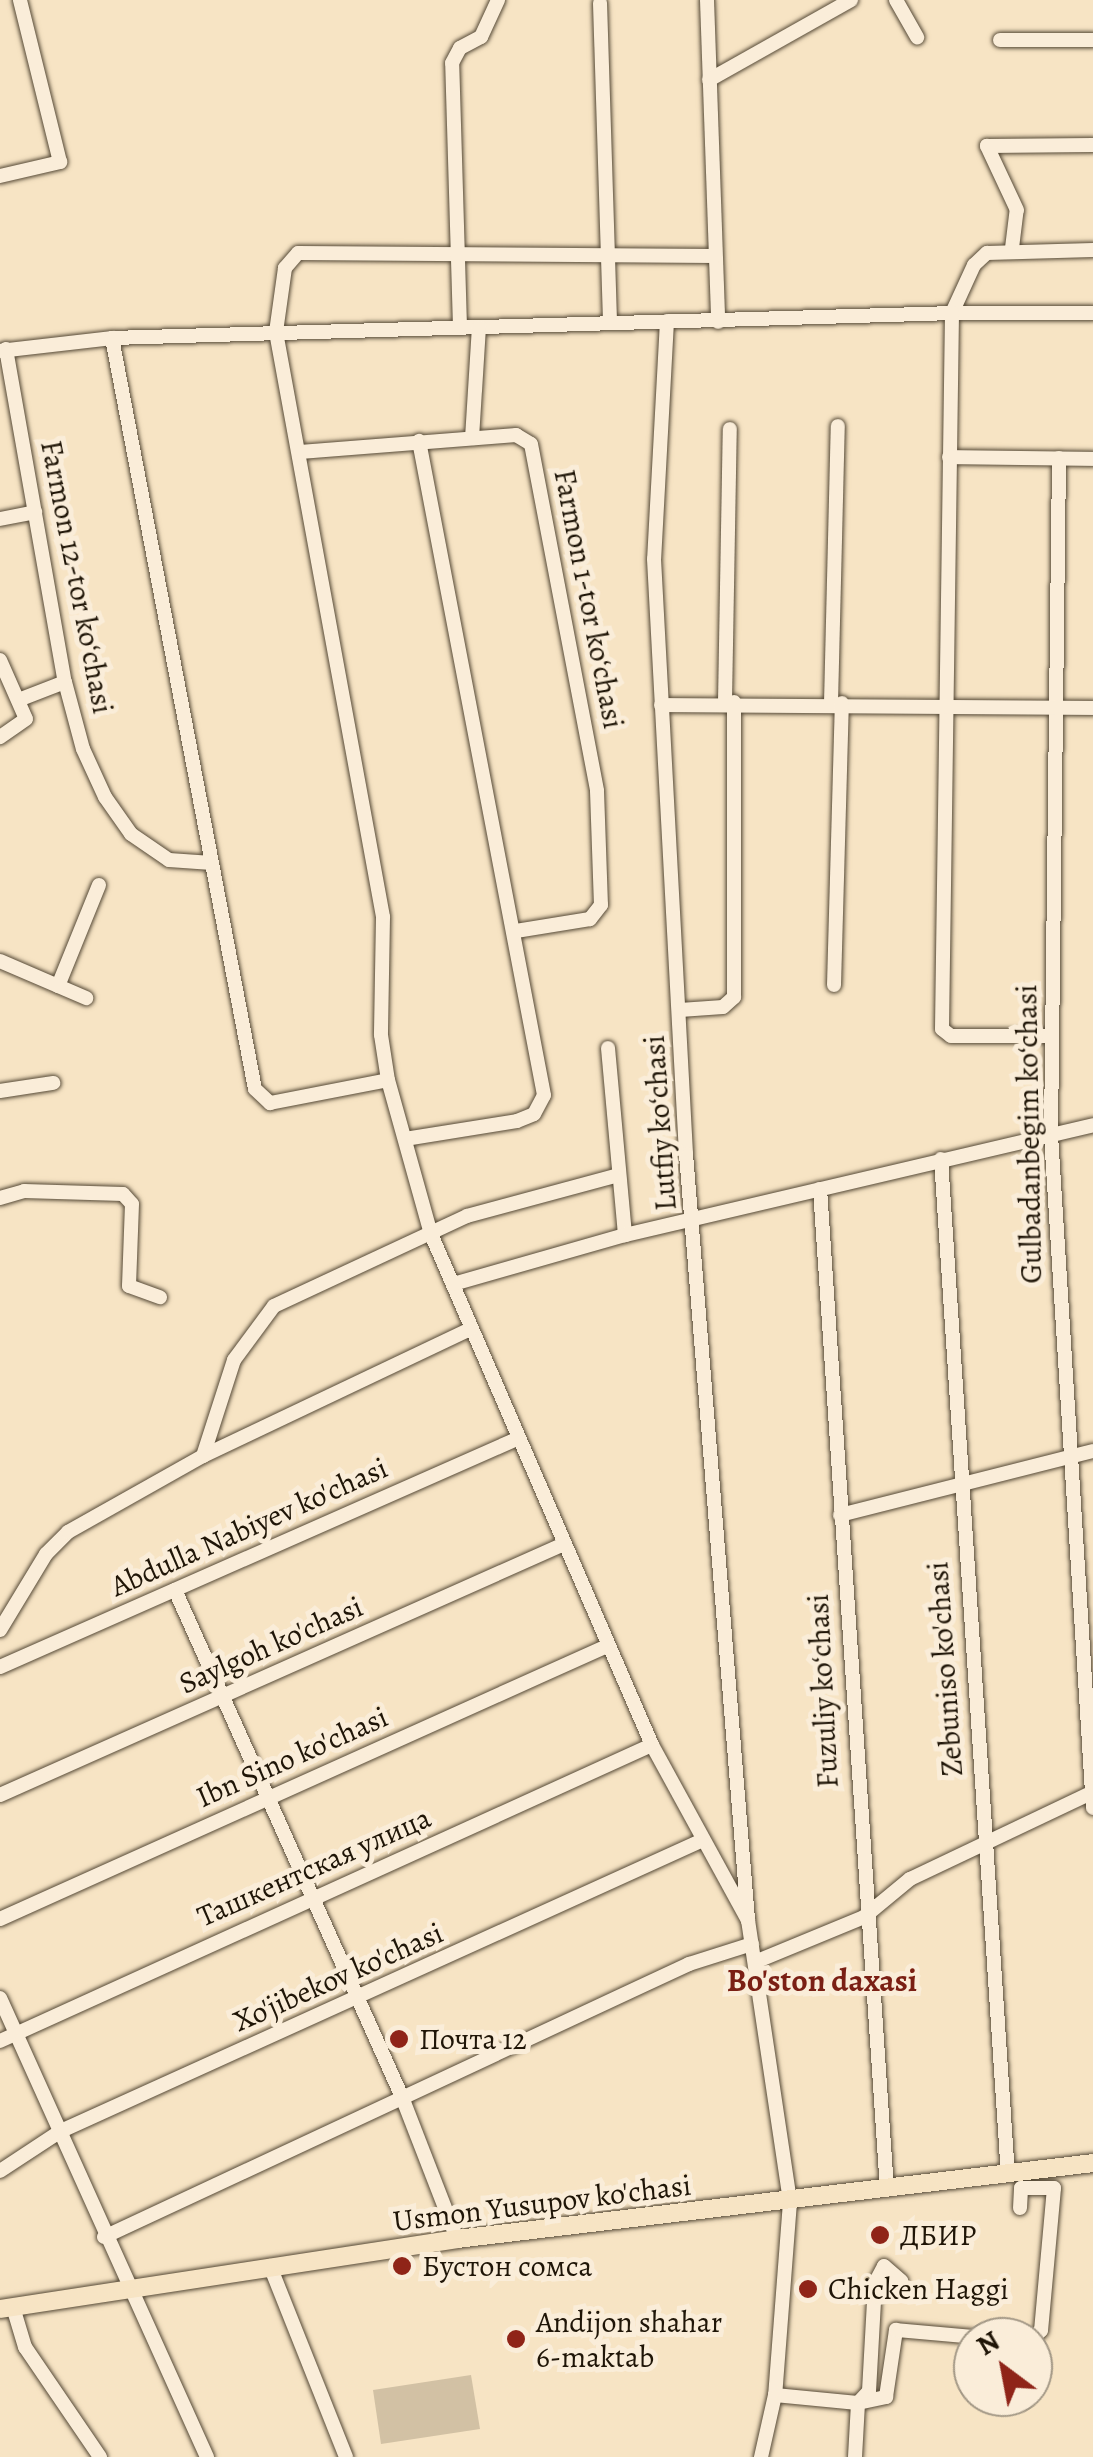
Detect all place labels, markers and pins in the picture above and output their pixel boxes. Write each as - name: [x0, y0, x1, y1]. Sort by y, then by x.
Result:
- place label: Почта 12: [419, 2021, 527, 2057]
- marker: Почта 12: [388, 2028, 410, 2050]
- place label: ДБИР: [900, 2217, 976, 2253]
- marker: ДБИР: [869, 2224, 891, 2246]
- place label: Бустон сомса: [422, 2248, 592, 2284]
- marker: Бустон сомса: [391, 2255, 413, 2277]
- place label: Chicken Haggi: [828, 2271, 1009, 2307]
- marker: Chicken Haggi: [797, 2278, 819, 2300]
- place label: Andijon shahar 6-maktab: [536, 2304, 722, 2374]
- marker: Andijon shahar 6-maktab: [505, 2328, 527, 2350]

